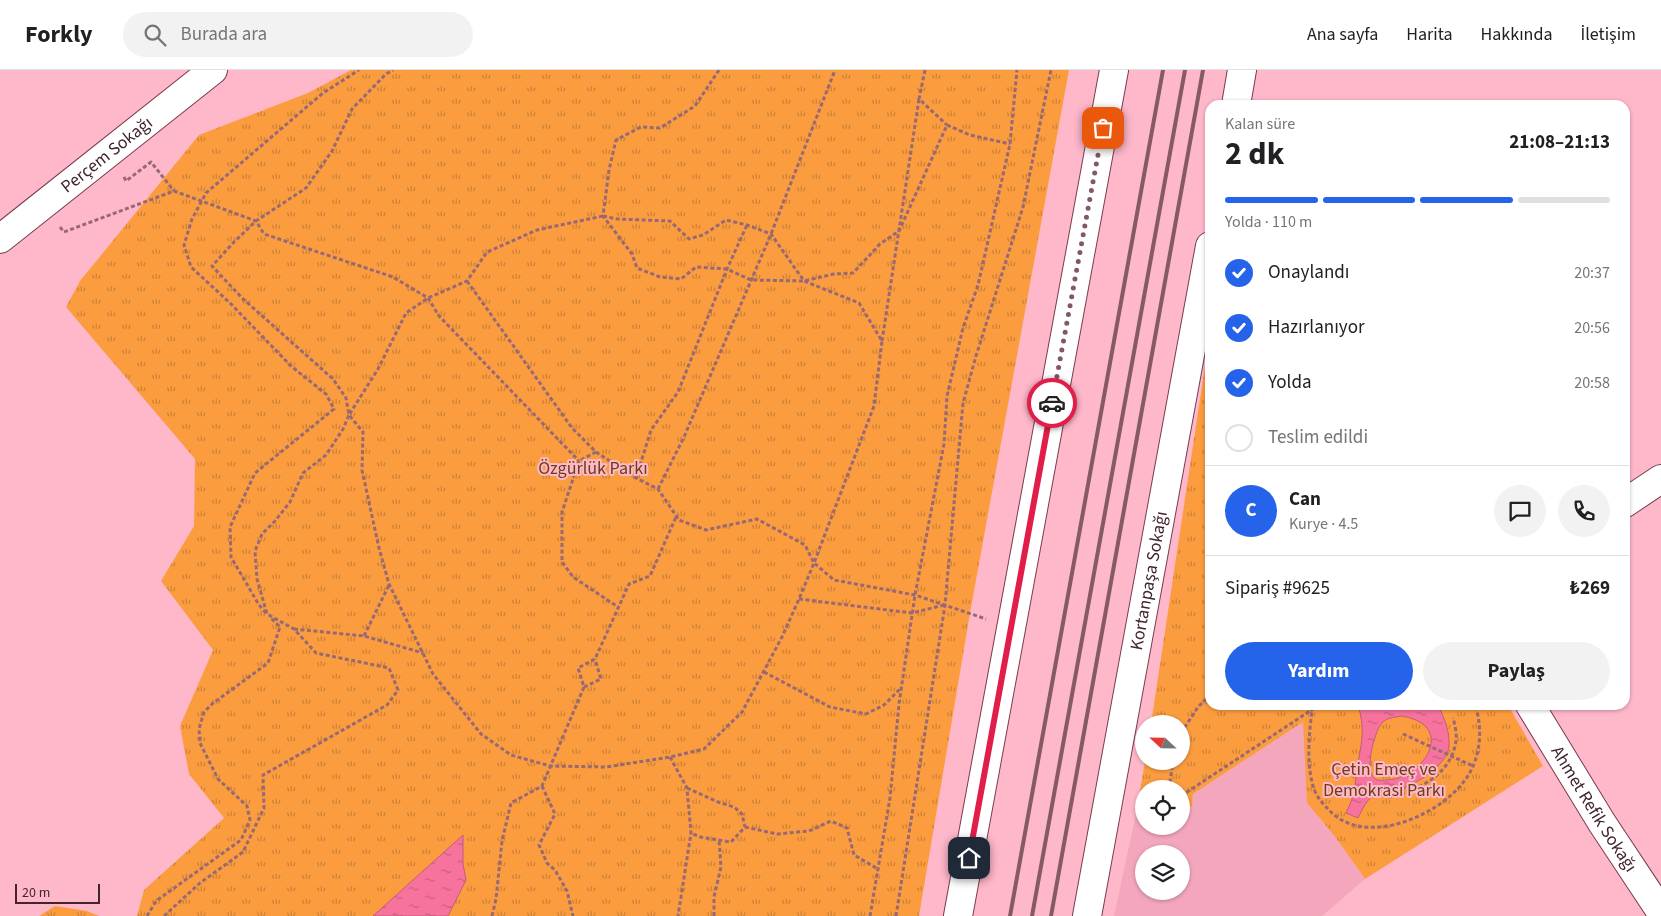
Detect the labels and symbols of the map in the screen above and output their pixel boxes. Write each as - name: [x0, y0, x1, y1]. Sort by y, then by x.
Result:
- pin: [1082, 107, 1124, 149]
- street label: Perçem Sokağı: [56, 111, 158, 199]
- courier: [1027, 378, 1077, 428]
- park label: Özgürlük Parkı: [538, 456, 648, 481]
- street label: Kortanpaşa Sokağı: [1124, 509, 1174, 652]
- north arrow: [1135, 715, 1190, 770]
- street label: Ahmet Refik Sokağı: [1545, 741, 1643, 877]
- park label: Çetin Emeç ve Demokrasi Parkı: [1323, 757, 1445, 803]
- pin: [948, 837, 990, 879]
- scale bar: [15, 881, 100, 904]

